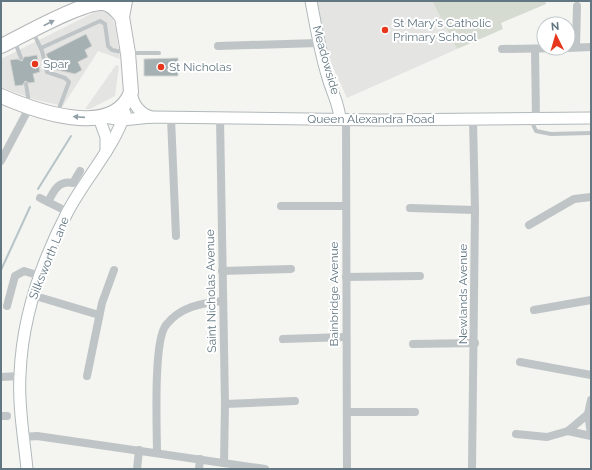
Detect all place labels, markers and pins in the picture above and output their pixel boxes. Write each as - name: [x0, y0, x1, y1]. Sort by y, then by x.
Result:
- place label: St Mary's Catholic Primary School: [393, 16, 492, 44]
- marker: St Mary's Catholic Primary School: [380, 25, 390, 35]
- place label: Spar: [43, 57, 69, 71]
- marker: Spar: [30, 59, 40, 69]
- place label: St Nicholas: [169, 60, 232, 74]
- marker: St Nicholas: [156, 62, 166, 72]

